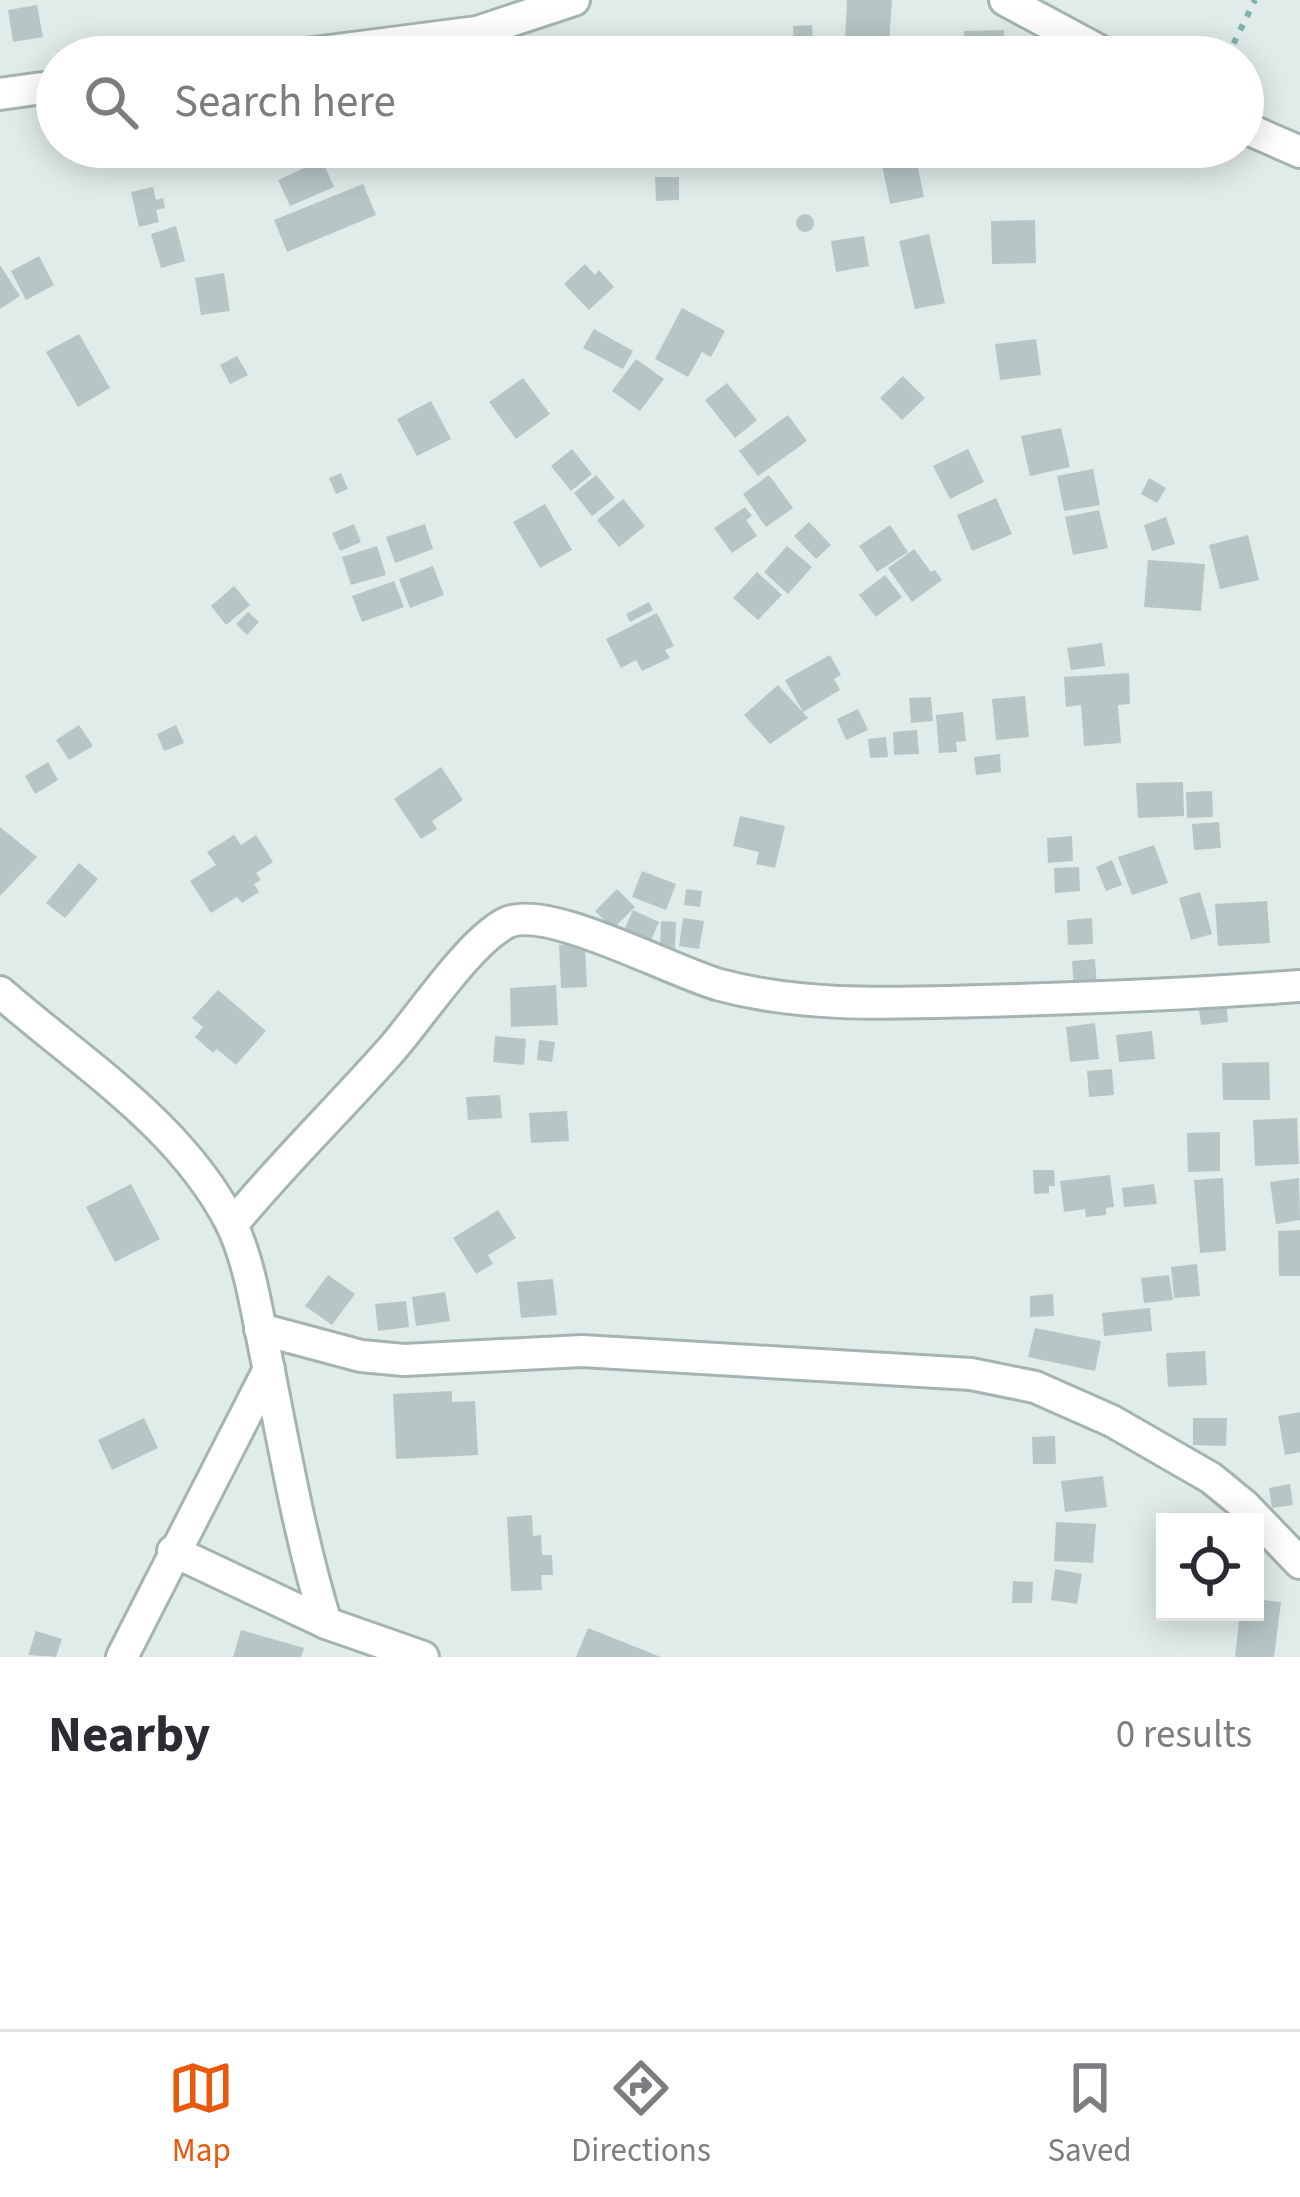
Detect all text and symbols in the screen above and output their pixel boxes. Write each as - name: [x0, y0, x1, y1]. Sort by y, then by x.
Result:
- search box: [36, 36, 1264, 168]
- icon: search: [78, 69, 144, 135]
- text: Search here: [174, 70, 396, 134]
- map controls: [1156, 1513, 1264, 1621]
- button: locate: [1156, 1513, 1264, 1621]
- text: Nearby: [48, 1699, 210, 1771]
- text: 0 results: [1116, 1707, 1252, 1763]
- tab: Map: [168, 2055, 234, 2174]
- tab: Directions: [571, 2055, 711, 2174]
- tab: Saved: [1047, 2055, 1132, 2174]

